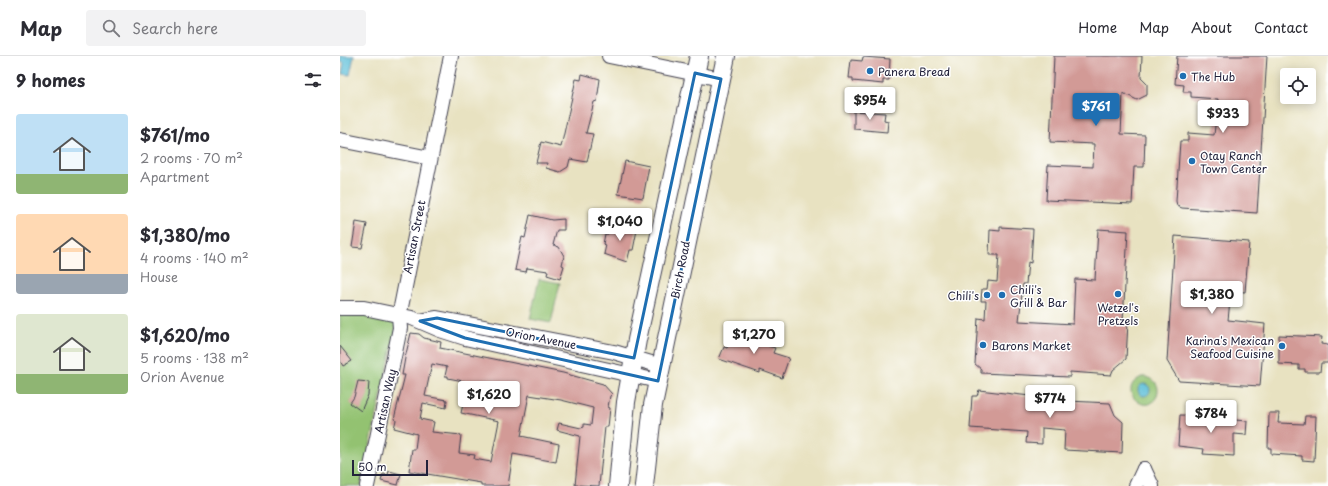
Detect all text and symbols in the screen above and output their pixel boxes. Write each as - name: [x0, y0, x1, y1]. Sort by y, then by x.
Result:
- search box: [86, 10, 366, 46]
- text: Map: [20, 14, 62, 42]
- text: Search here: [132, 16, 218, 39]
- icon: search: [100, 17, 122, 39]
- text: Home: [1078, 17, 1117, 38]
- text: Map: [1139, 17, 1169, 38]
- text: About: [1191, 17, 1232, 38]
- text: Contact: [1254, 17, 1308, 38]
- place label: Panera Bread: [878, 63, 950, 80]
- marker: Panera Bread: [865, 66, 875, 76]
- text: 9 homes: [16, 67, 85, 93]
- place label: The Hub: [1191, 68, 1235, 85]
- map controls: [1280, 68, 1316, 104]
- button: locate: [1280, 68, 1316, 104]
- icon: filters: [302, 69, 324, 91]
- marker: The Hub: [1178, 71, 1188, 81]
- pin: $954: [846, 87, 894, 121]
- text: $954: [853, 90, 887, 109]
- pin: $761: [1072, 93, 1120, 127]
- text: $761: [1082, 96, 1110, 115]
- pin: $933: [1199, 100, 1247, 134]
- text: $933: [1207, 103, 1239, 122]
- text: $761/mo: [140, 122, 210, 148]
- icon: home: [48, 130, 96, 178]
- place label: Otay Ranch Town Center: [1200, 147, 1268, 177]
- text: 2 rooms · 70 m²: [140, 148, 243, 167]
- marker: Otay Ranch Town Center: [1187, 156, 1197, 166]
- text: Apartment: [140, 167, 209, 186]
- street label: Artisan Street: [399, 198, 430, 275]
- pin: $1,040: [587, 208, 653, 242]
- text: $1,040: [597, 211, 643, 230]
- text: $1,380/mo: [140, 222, 230, 248]
- icon: home: [48, 230, 96, 278]
- street label: Birch Road: [666, 239, 694, 301]
- text: 4 rooms · 140 m²: [140, 248, 249, 267]
- text: House: [140, 267, 178, 286]
- place label: Chili's Grill & Bar: [1010, 281, 1067, 311]
- pin: $1,380: [1179, 281, 1245, 315]
- text: $1,380: [1190, 284, 1234, 303]
- place label: Chili's: [947, 287, 979, 304]
- marker: Wetzel's Pretzels: [1113, 289, 1123, 299]
- marker: Chili's: [982, 290, 992, 300]
- marker: Chili's Grill & Bar: [997, 290, 1007, 300]
- place label: Wetzel's Pretzels: [1097, 299, 1139, 329]
- pin: $1,270: [721, 321, 787, 355]
- text: $1,620/mo: [140, 322, 230, 348]
- street label: Orion Avenue: [504, 323, 578, 353]
- text: $1,270: [732, 324, 776, 343]
- icon: home: [48, 330, 96, 378]
- place label: Karina's Mexican Seafood Cuisine: [1185, 332, 1274, 362]
- place label: Barons Market: [991, 337, 1071, 354]
- marker: Barons Market: [978, 340, 988, 350]
- marker: Karina's Mexican Seafood Cuisine: [1277, 341, 1287, 351]
- text: 5 rooms · 138 m²: [140, 348, 249, 367]
- text: Orion Avenue: [140, 367, 225, 386]
- street label: Artisan Way: [370, 367, 400, 435]
- pin: $1,620: [456, 381, 522, 415]
- text: $1,620: [467, 384, 511, 403]
- pin: $774: [1026, 385, 1074, 419]
- text: $774: [1034, 388, 1066, 407]
- pin: $784: [1187, 400, 1235, 434]
- text: $784: [1195, 403, 1227, 422]
- scale bar: [352, 458, 428, 477]
- text: 50 m: [358, 458, 387, 475]

